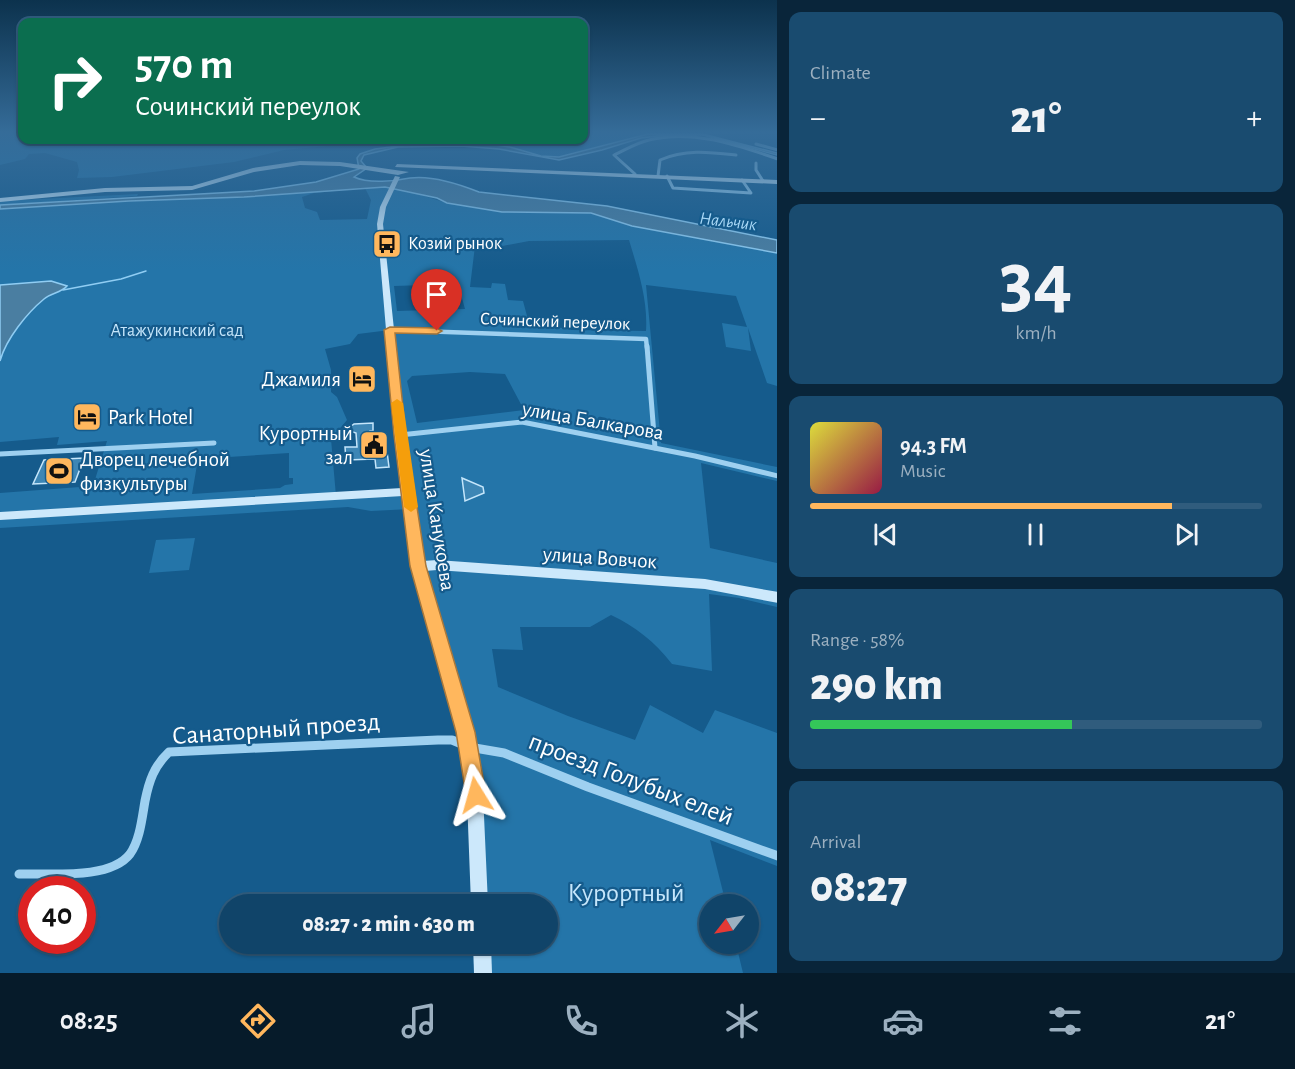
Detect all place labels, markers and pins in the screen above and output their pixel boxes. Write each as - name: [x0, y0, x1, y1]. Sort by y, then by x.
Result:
- bus stop icon: Козий рынок: [371, 228, 403, 260]
- place label: Козий рынок: [408, 235, 503, 253]
- pin: [411, 269, 462, 331]
- hotel icon: Джамиля: [346, 363, 378, 395]
- place label: Джамиля: [262, 369, 341, 390]
- hotel icon: Park Hotel: [71, 401, 103, 433]
- place label: Park Hotel: [108, 407, 193, 428]
- place label: Курортный зал: [259, 423, 353, 468]
- public building icon: Курортный зал: [358, 429, 390, 461]
- place label: Дворец лечебной физкультуры: [80, 449, 230, 494]
- sports icon: Дворец лечебной физкультуры: [43, 455, 75, 487]

